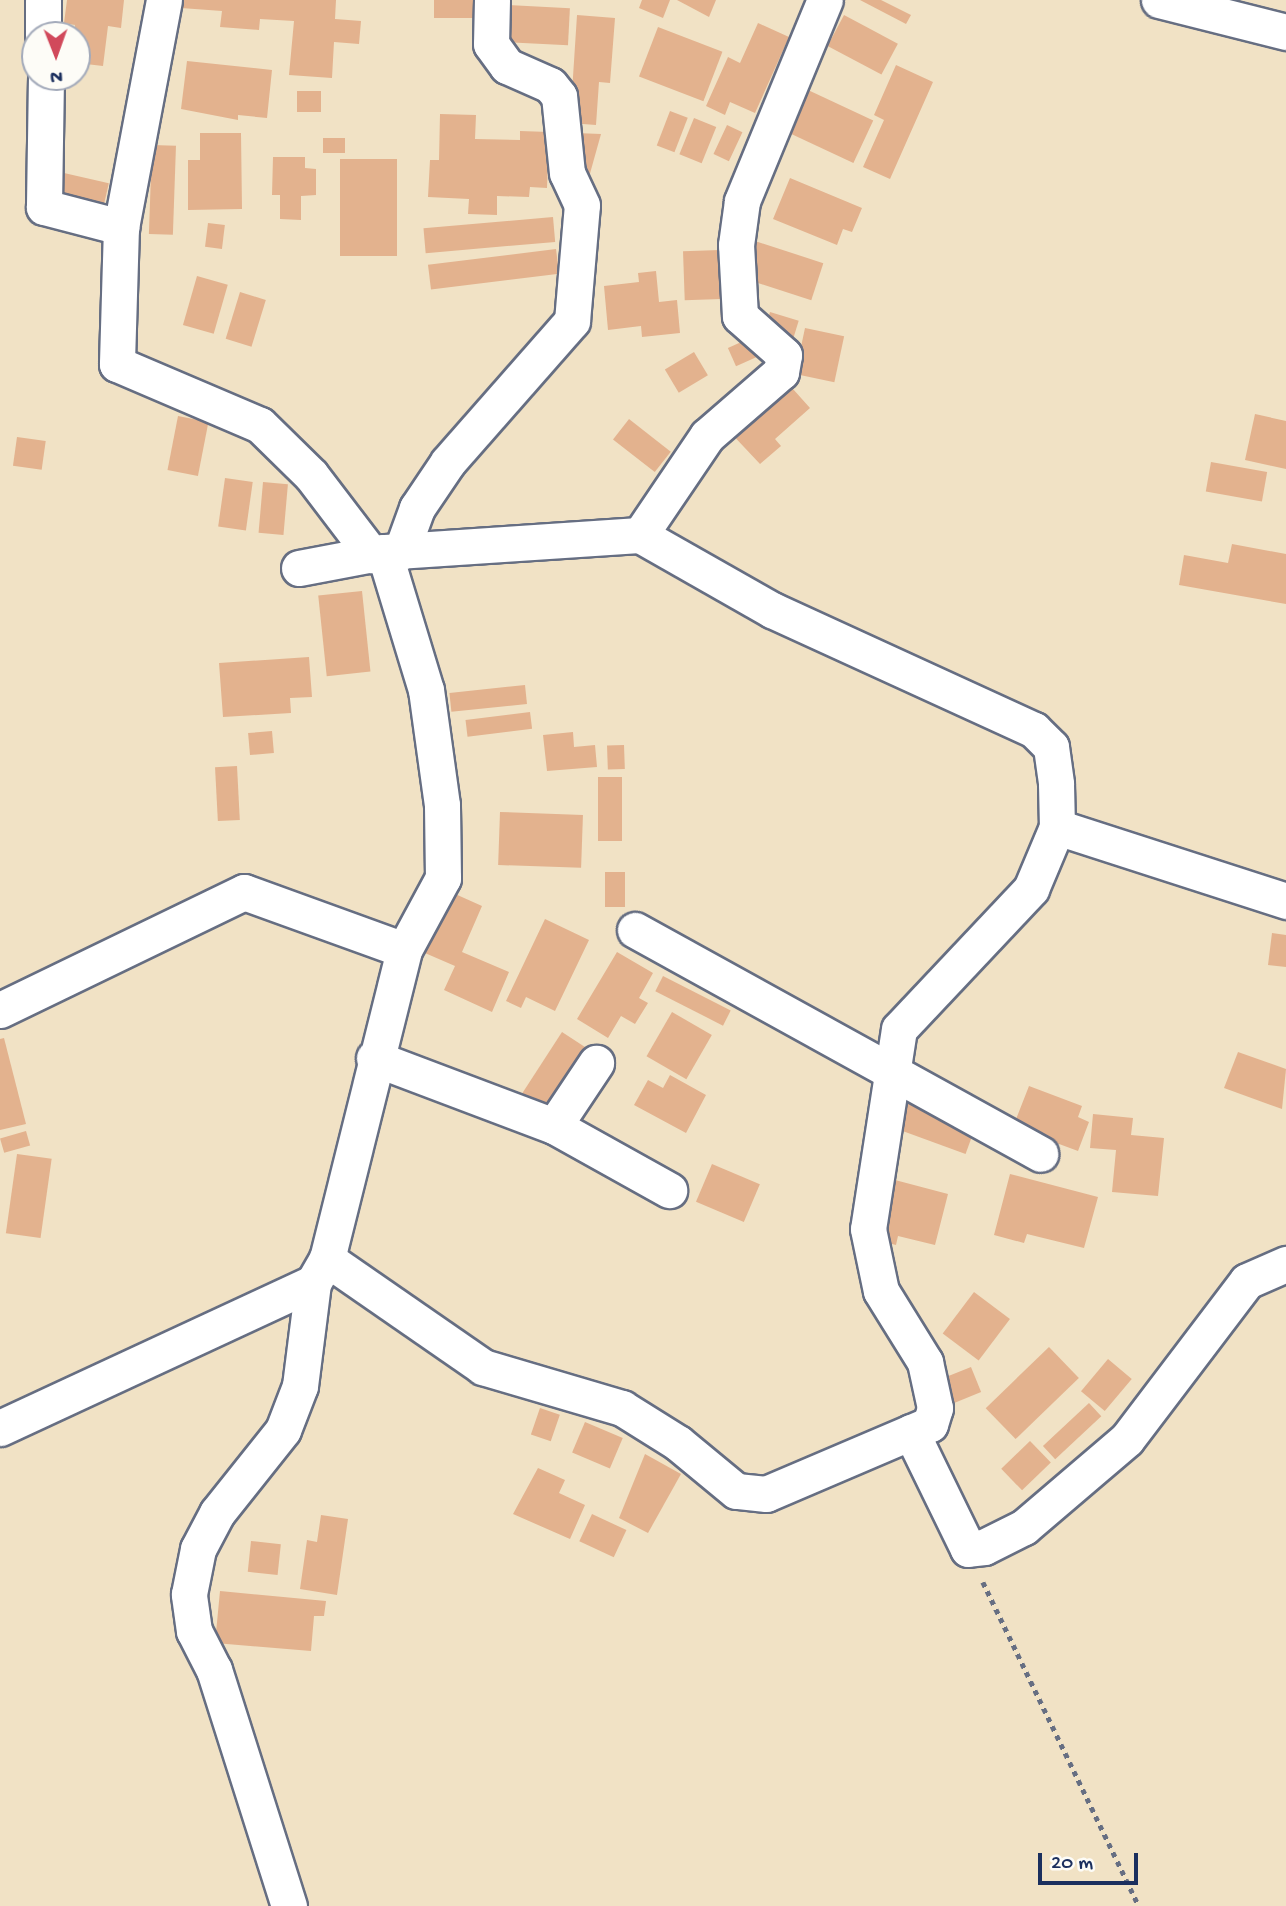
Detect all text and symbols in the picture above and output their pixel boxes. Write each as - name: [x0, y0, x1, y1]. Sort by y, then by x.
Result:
- north arrow: [21, 21, 91, 91]
- text: N: [50, 64, 63, 87]
- scale bar: [1041, 1840, 1141, 1884]
- text: 20 m: [1051, 1852, 1093, 1877]

